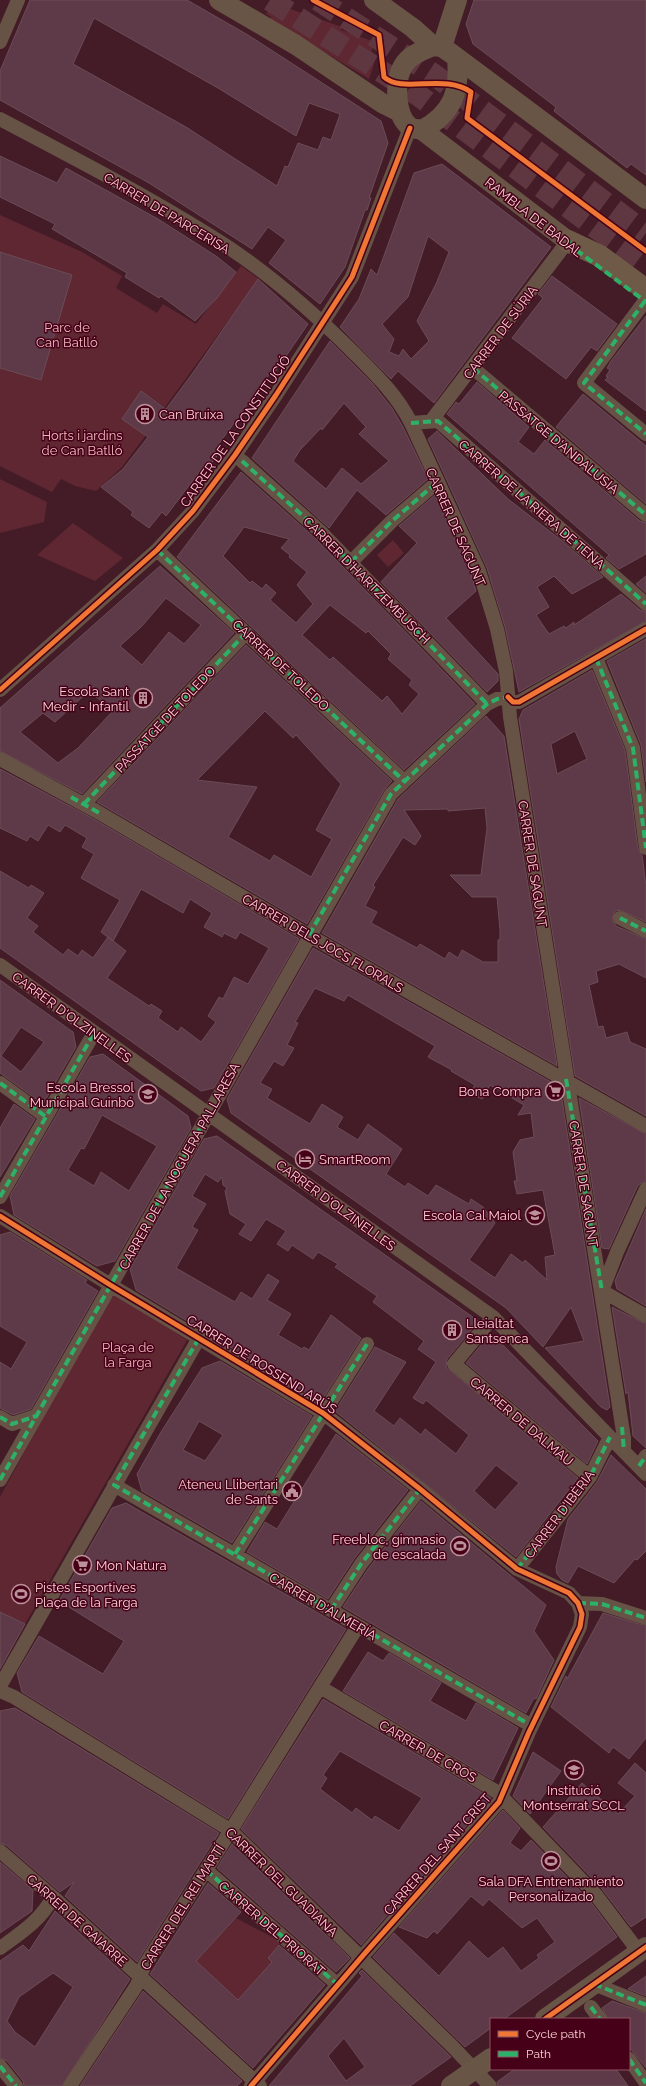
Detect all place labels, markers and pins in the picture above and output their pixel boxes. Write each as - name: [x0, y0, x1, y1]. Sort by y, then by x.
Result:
- building icon: Can Bruixa: [134, 403, 156, 425]
- place label: Can Bruixa: [159, 407, 223, 422]
- place label: Escola Sant Medir - Infantil: [42, 684, 130, 714]
- building icon: Escola Sant Medir - Infantil: [132, 687, 154, 709]
- place label: Escola Bressol Municipal Guinbó: [30, 1080, 134, 1110]
- supermarket icon: Bona Compra: [544, 1080, 566, 1102]
- school or university icon: Escola Bressol Municipal Guinbó: [137, 1083, 159, 1105]
- place label: Bona Compra: [458, 1084, 541, 1099]
- hotel icon: SmartRoom: [294, 1148, 316, 1170]
- place label: SmartRoom: [319, 1152, 391, 1167]
- school or university icon: Escola Cal Maiol: [524, 1204, 546, 1226]
- place label: Escola Cal Maiol: [423, 1208, 521, 1223]
- place label: Lleialtat Santsenca: [466, 1316, 529, 1346]
- building icon: Lleialtat Santsenca: [441, 1319, 463, 1341]
- place label: Ateneu Llibertari de Sants: [178, 1477, 278, 1507]
- public building icon: Ateneu Llibertari de Sants: [281, 1480, 303, 1502]
- place label: Freebloc, gimnasio de escalada: [332, 1532, 446, 1562]
- sports icon: Freebloc, gimnasio de escalada: [449, 1535, 471, 1557]
- supermarket icon: Mon Natura: [71, 1554, 93, 1576]
- place label: Mon Natura: [96, 1558, 167, 1573]
- place label: Pistes Esportives Plaça de la Farga: [35, 1580, 138, 1610]
- sports icon: Pistes Esportives Plaça de la Farga: [10, 1583, 32, 1605]
- school or university icon: Institució Montserrat SCCL: [563, 1759, 585, 1781]
- place label: Institució Montserrat SCCL: [523, 1783, 625, 1813]
- sports icon: Sala DFA Entrenamiento Personalizado: [540, 1850, 562, 1872]
- place label: Sala DFA Entrenamiento Personalizado: [478, 1874, 624, 1904]

